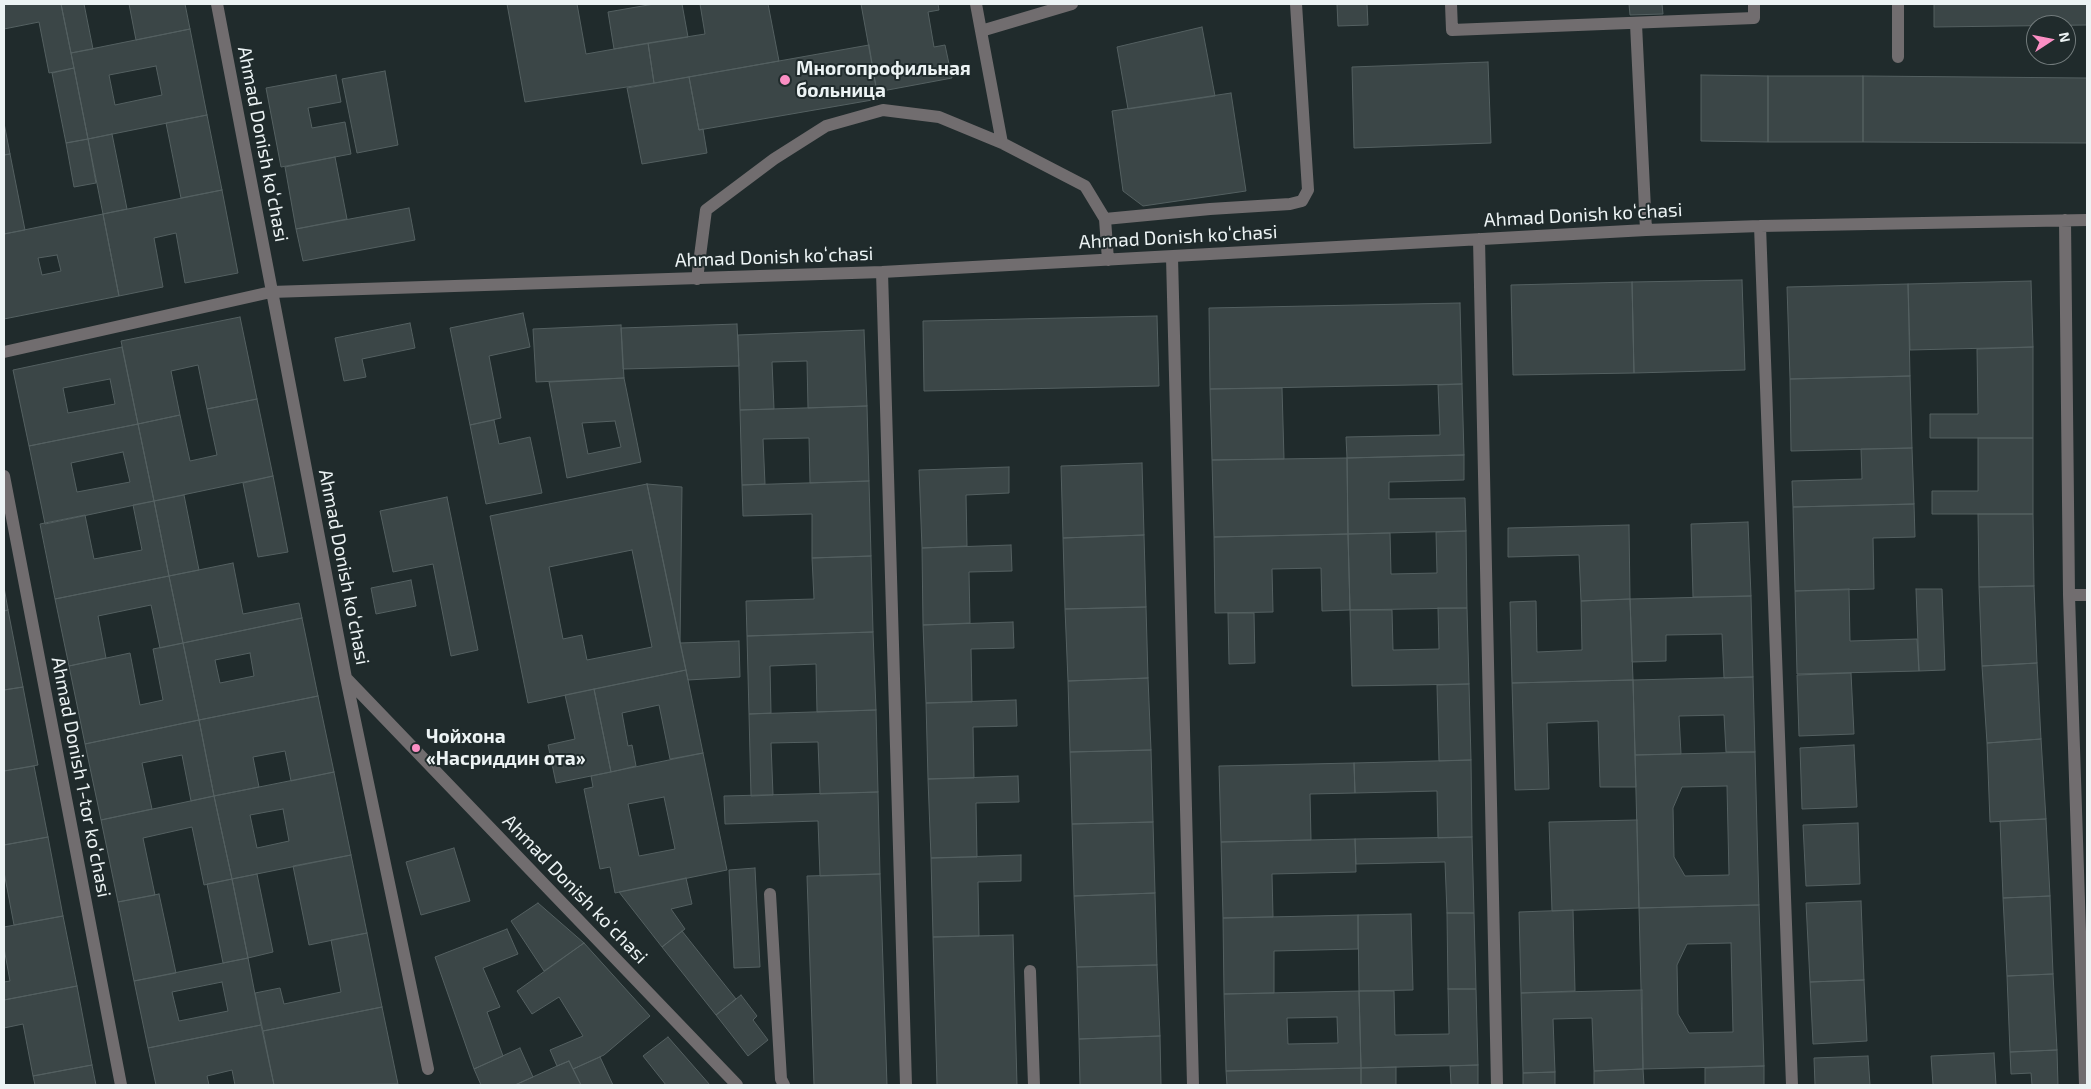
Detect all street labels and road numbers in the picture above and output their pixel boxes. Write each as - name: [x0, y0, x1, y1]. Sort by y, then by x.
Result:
- street label: Ahmad Donish koʻchasi: [233, 44, 293, 244]
- street label: Ahmad Donish koʻchasi: [1483, 198, 1683, 232]
- street label: Ahmad Donish koʻchasi: [1078, 220, 1278, 254]
- street label: Ahmad Donish koʻchasi: [674, 242, 874, 272]
- street label: Ahmad Donish koʻchasi: [314, 467, 374, 667]
- street label: Ahmad Donish 1-tor koʻchasi: [46, 655, 116, 899]
- street label: Ahmad Donish koʻchasi: [498, 810, 652, 968]

